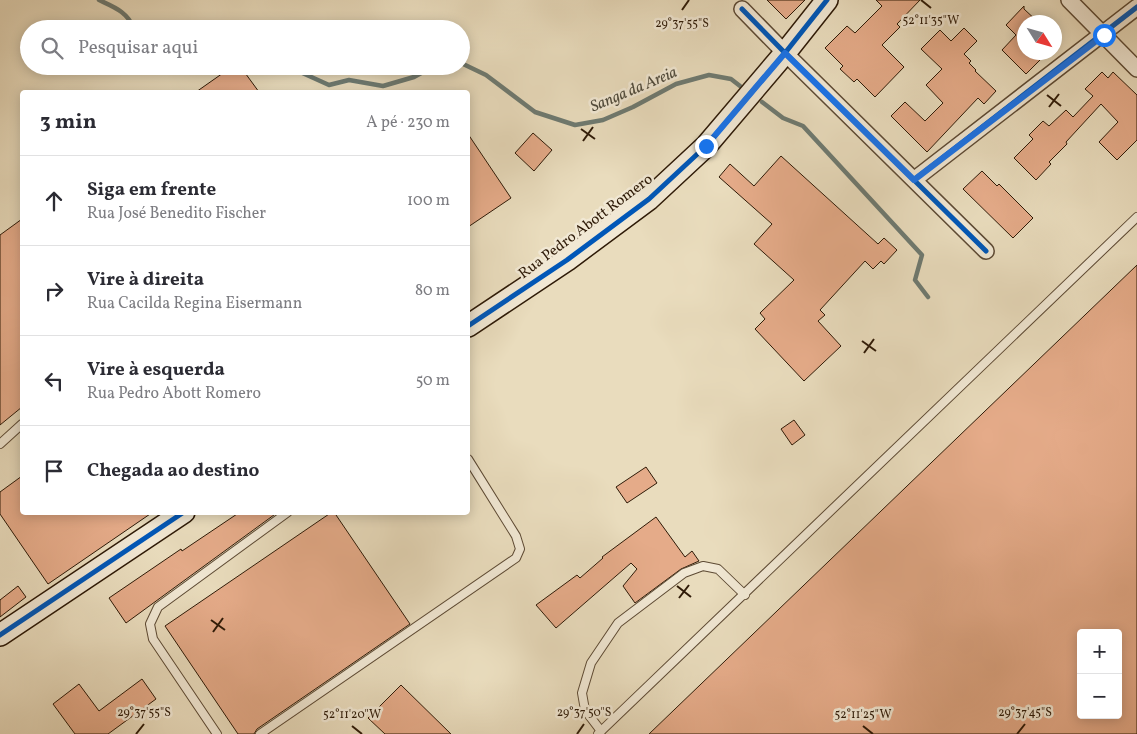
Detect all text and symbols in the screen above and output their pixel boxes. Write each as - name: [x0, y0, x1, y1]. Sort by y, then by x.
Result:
- text: 52°11'35"W: [903, 13, 959, 29]
- north arrow: [1017, 15, 1062, 60]
- text: 29°37'55"S: [655, 16, 709, 32]
- search box: [20, 20, 470, 75]
- route start: [1093, 24, 1116, 47]
- icon: search: [38, 34, 66, 62]
- text: Pesquisar aqui: [78, 35, 198, 61]
- water label: Sanga da Areia: [587, 62, 681, 118]
- text: 3 min: [40, 108, 96, 137]
- text: A pé · 230 m: [366, 112, 450, 134]
- route end: [695, 135, 718, 158]
- street label: Rua Pedro Abott Romero: [515, 170, 657, 284]
- text: Siga em frente: [87, 177, 216, 203]
- icon: ahead: [40, 187, 68, 215]
- text: 100 m: [407, 190, 450, 212]
- text: Rua José Benedito Fischer: [87, 203, 266, 225]
- text: Vire à direita: [87, 267, 204, 293]
- icon: right: [40, 277, 68, 305]
- text: 80 m: [415, 280, 450, 302]
- text: Rua Cacilda Regina Eisermann: [87, 293, 302, 315]
- text: Vire à esquerda: [87, 357, 225, 383]
- icon: left: [40, 367, 68, 395]
- text: 50 m: [416, 370, 450, 392]
- text: Rua Pedro Abott Romero: [87, 383, 261, 405]
- icon: arrive: [40, 457, 68, 485]
- text: Chegada ao destino: [87, 458, 259, 484]
- map controls: [1077, 629, 1122, 719]
- button: +: [1077, 629, 1122, 674]
- button: −: [1077, 674, 1122, 719]
- text: 29°37'55"S: [117, 705, 171, 721]
- text: 29°37'50"S: [557, 705, 611, 721]
- text: 29°37'45"S: [998, 705, 1052, 721]
- text: 52°11'20"W: [323, 707, 381, 723]
- text: 52°11'25"W: [834, 707, 892, 723]

